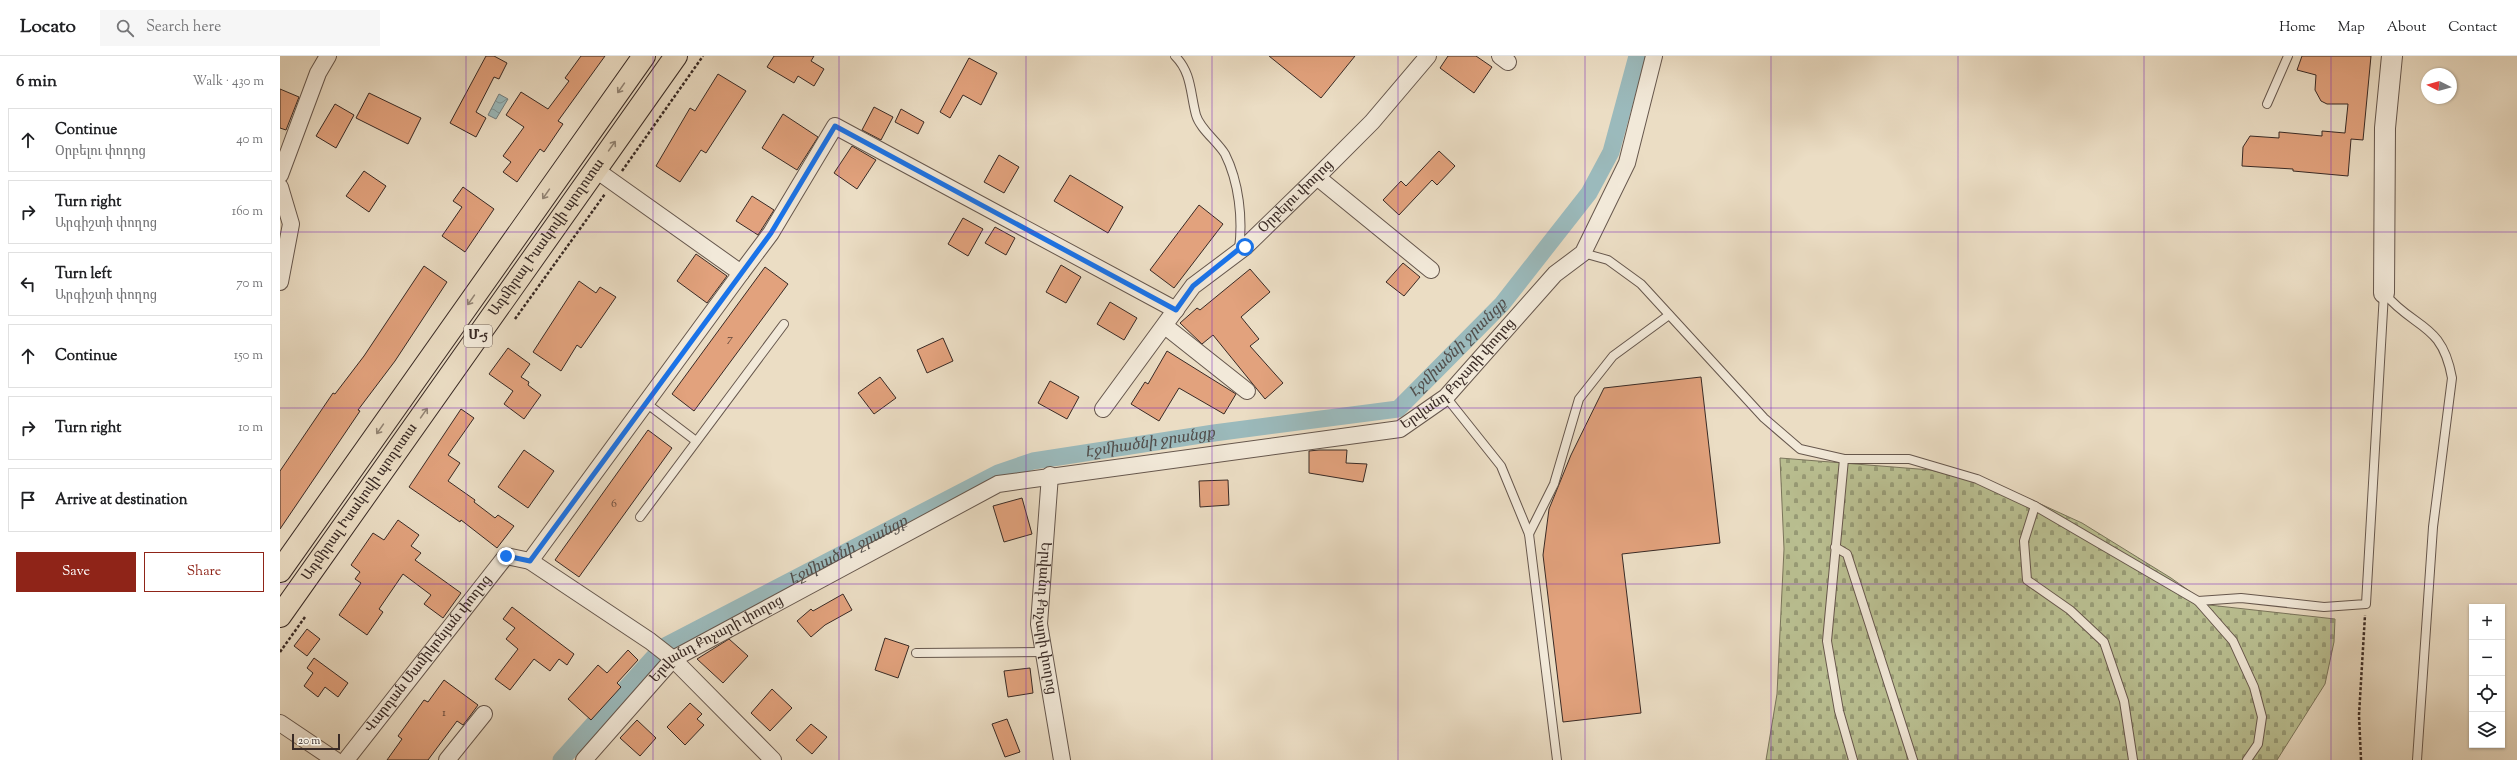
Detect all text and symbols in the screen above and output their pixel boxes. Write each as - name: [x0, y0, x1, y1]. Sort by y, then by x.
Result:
- search box: [100, 10, 380, 46]
- text: Locato: [20, 14, 76, 41]
- icon: search: [114, 17, 136, 39]
- text: Search here: [146, 17, 221, 38]
- text: Home: [2279, 18, 2316, 38]
- text: Map: [2338, 18, 2365, 38]
- text: About: [2387, 18, 2426, 38]
- text: Contact: [2448, 18, 2497, 38]
- north arrow: [2421, 68, 2457, 104]
- text: 6 min: [16, 70, 57, 94]
- text: Walk · 430 m: [193, 73, 264, 91]
- one-way arrow: [617, 82, 625, 93]
- text: Continue: [55, 120, 117, 141]
- icon: ahead: [17, 129, 39, 151]
- text: 40 m: [236, 131, 263, 149]
- one-way arrow: [608, 141, 616, 152]
- text: Օրբելու փողոց: [55, 143, 146, 161]
- street label: Ադմիրալ Իսակովի պողոտա: [485, 155, 610, 321]
- street label: Օրբելու փողոց: [1254, 156, 1338, 238]
- one-way arrow: [542, 188, 550, 199]
- text: Turn right: [55, 192, 121, 213]
- icon: right: [17, 201, 39, 223]
- text: 160 m: [232, 203, 263, 221]
- text: Արգիշտի փողոց: [55, 215, 157, 233]
- route start: [1236, 238, 1254, 256]
- text: Turn left: [55, 264, 112, 285]
- icon: left: [17, 273, 39, 295]
- text: 70 m: [236, 275, 263, 293]
- text: Արգիշտի փողոց: [55, 287, 157, 305]
- water label: Էջմիածնի ջրանցք: [1405, 293, 1513, 402]
- one-way arrow: [467, 294, 475, 305]
- street label: Երվանդ Քոչարի փողոց: [1397, 314, 1521, 435]
- road number: Մ-5: [464, 325, 492, 347]
- house number: 7: [727, 330, 733, 348]
- icon: ahead: [17, 345, 39, 367]
- text: Continue: [55, 346, 117, 367]
- text: 150 m: [234, 347, 263, 365]
- one-way arrow: [420, 407, 428, 418]
- icon: right: [17, 417, 39, 439]
- text: Turn right: [55, 418, 121, 439]
- text: 10 m: [238, 419, 263, 437]
- street label: Ադմիրալ Իսակովի պողոտա: [298, 420, 423, 585]
- water label: Էջմիածնի ջրանցք: [1083, 422, 1218, 463]
- one-way arrow: [376, 423, 384, 434]
- icon: arrive: [17, 489, 39, 511]
- text: Arrive at destination: [55, 490, 188, 511]
- house number: 6: [611, 495, 617, 513]
- water label: Էջմիածնի ջրանցք: [785, 511, 912, 590]
- street label: Երվանդ Քոչարի փողոց: [1028, 541, 1061, 696]
- route end: [497, 547, 515, 565]
- button: Save: [16, 552, 136, 592]
- button: Share: [144, 552, 264, 592]
- street label: Վարդան Մամիկոնյան փողոց: [360, 571, 497, 738]
- street label: Երվանդ Քոչարի փողոց: [646, 591, 787, 688]
- map controls: [2469, 604, 2505, 748]
- button: +: [2469, 604, 2505, 640]
- button: −: [2469, 640, 2505, 676]
- button: locate: [2469, 676, 2505, 712]
- house number: 1: [442, 704, 446, 722]
- button: layers: [2469, 712, 2505, 748]
- scale bar: [292, 732, 340, 751]
- text: 20 m: [298, 733, 320, 749]

